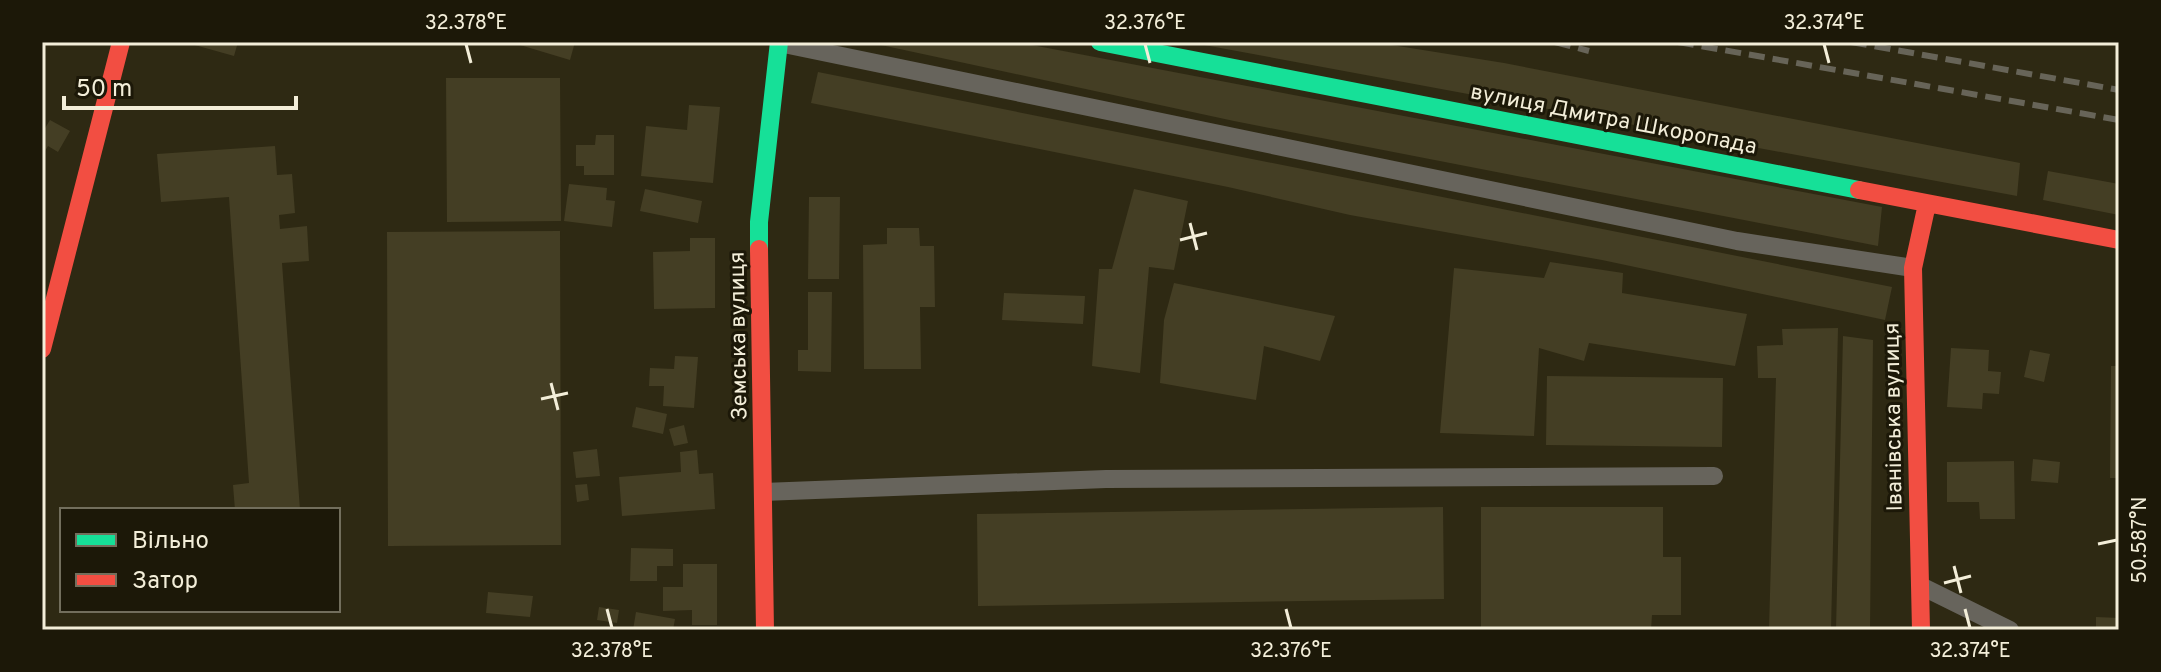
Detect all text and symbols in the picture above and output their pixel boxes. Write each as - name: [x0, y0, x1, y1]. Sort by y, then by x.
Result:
- text: 32.378°E: [425, 11, 507, 37]
- text: 32.376°E: [1104, 11, 1186, 37]
- text: 32.374°E: [1783, 11, 1865, 37]
- scale bar: [64, 60, 296, 110]
- text: 50 m: [76, 75, 132, 105]
- street label: вулиця Дмитра Шкоропада: [1468, 79, 1759, 161]
- street label: Земська вулиця: [725, 251, 754, 420]
- street label: Іванівська вулиця: [1879, 322, 1910, 512]
- text: 50.587°N: [2128, 497, 2154, 583]
- legend: [60, 508, 340, 612]
- text: Вільно: [132, 527, 209, 557]
- text: Затор: [132, 567, 198, 597]
- text: 32.378°E: [571, 639, 653, 665]
- text: 32.376°E: [1250, 639, 1332, 665]
- text: 32.374°E: [1929, 639, 2011, 665]

